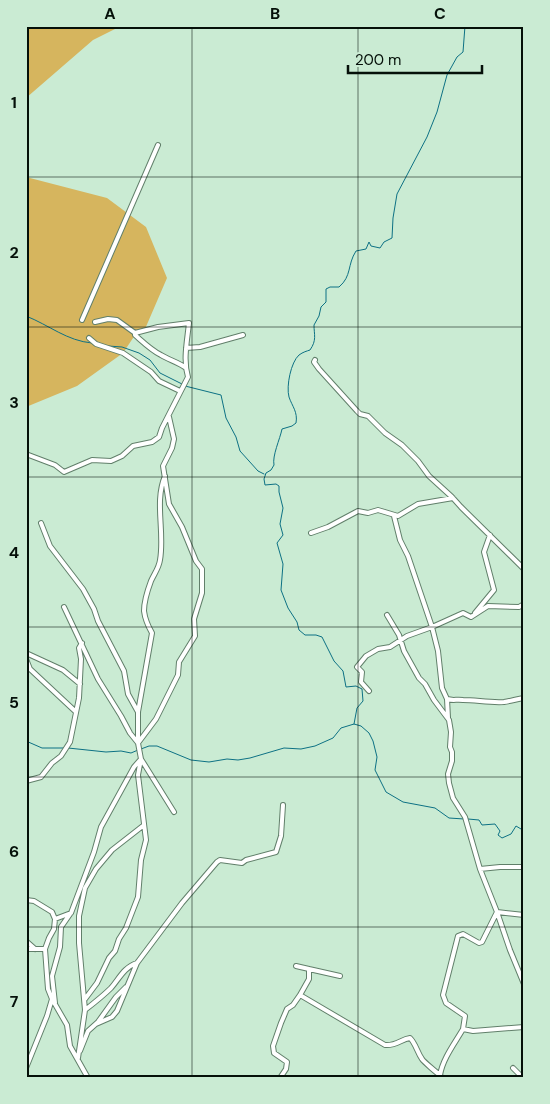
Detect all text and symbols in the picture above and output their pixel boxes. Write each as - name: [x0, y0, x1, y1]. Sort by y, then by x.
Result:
- text: A: [104, 3, 116, 24]
- text: B: [270, 3, 280, 24]
- text: C: [434, 3, 446, 24]
- scale bar: [348, 42, 481, 74]
- text: 200 m: [355, 50, 401, 70]
- text: 1: [11, 92, 17, 113]
- text: 2: [9, 242, 19, 263]
- text: 3: [9, 392, 19, 413]
- text: 4: [9, 542, 19, 563]
- text: 5: [9, 692, 19, 713]
- text: 6: [9, 841, 19, 862]
- text: 7: [10, 991, 19, 1012]

